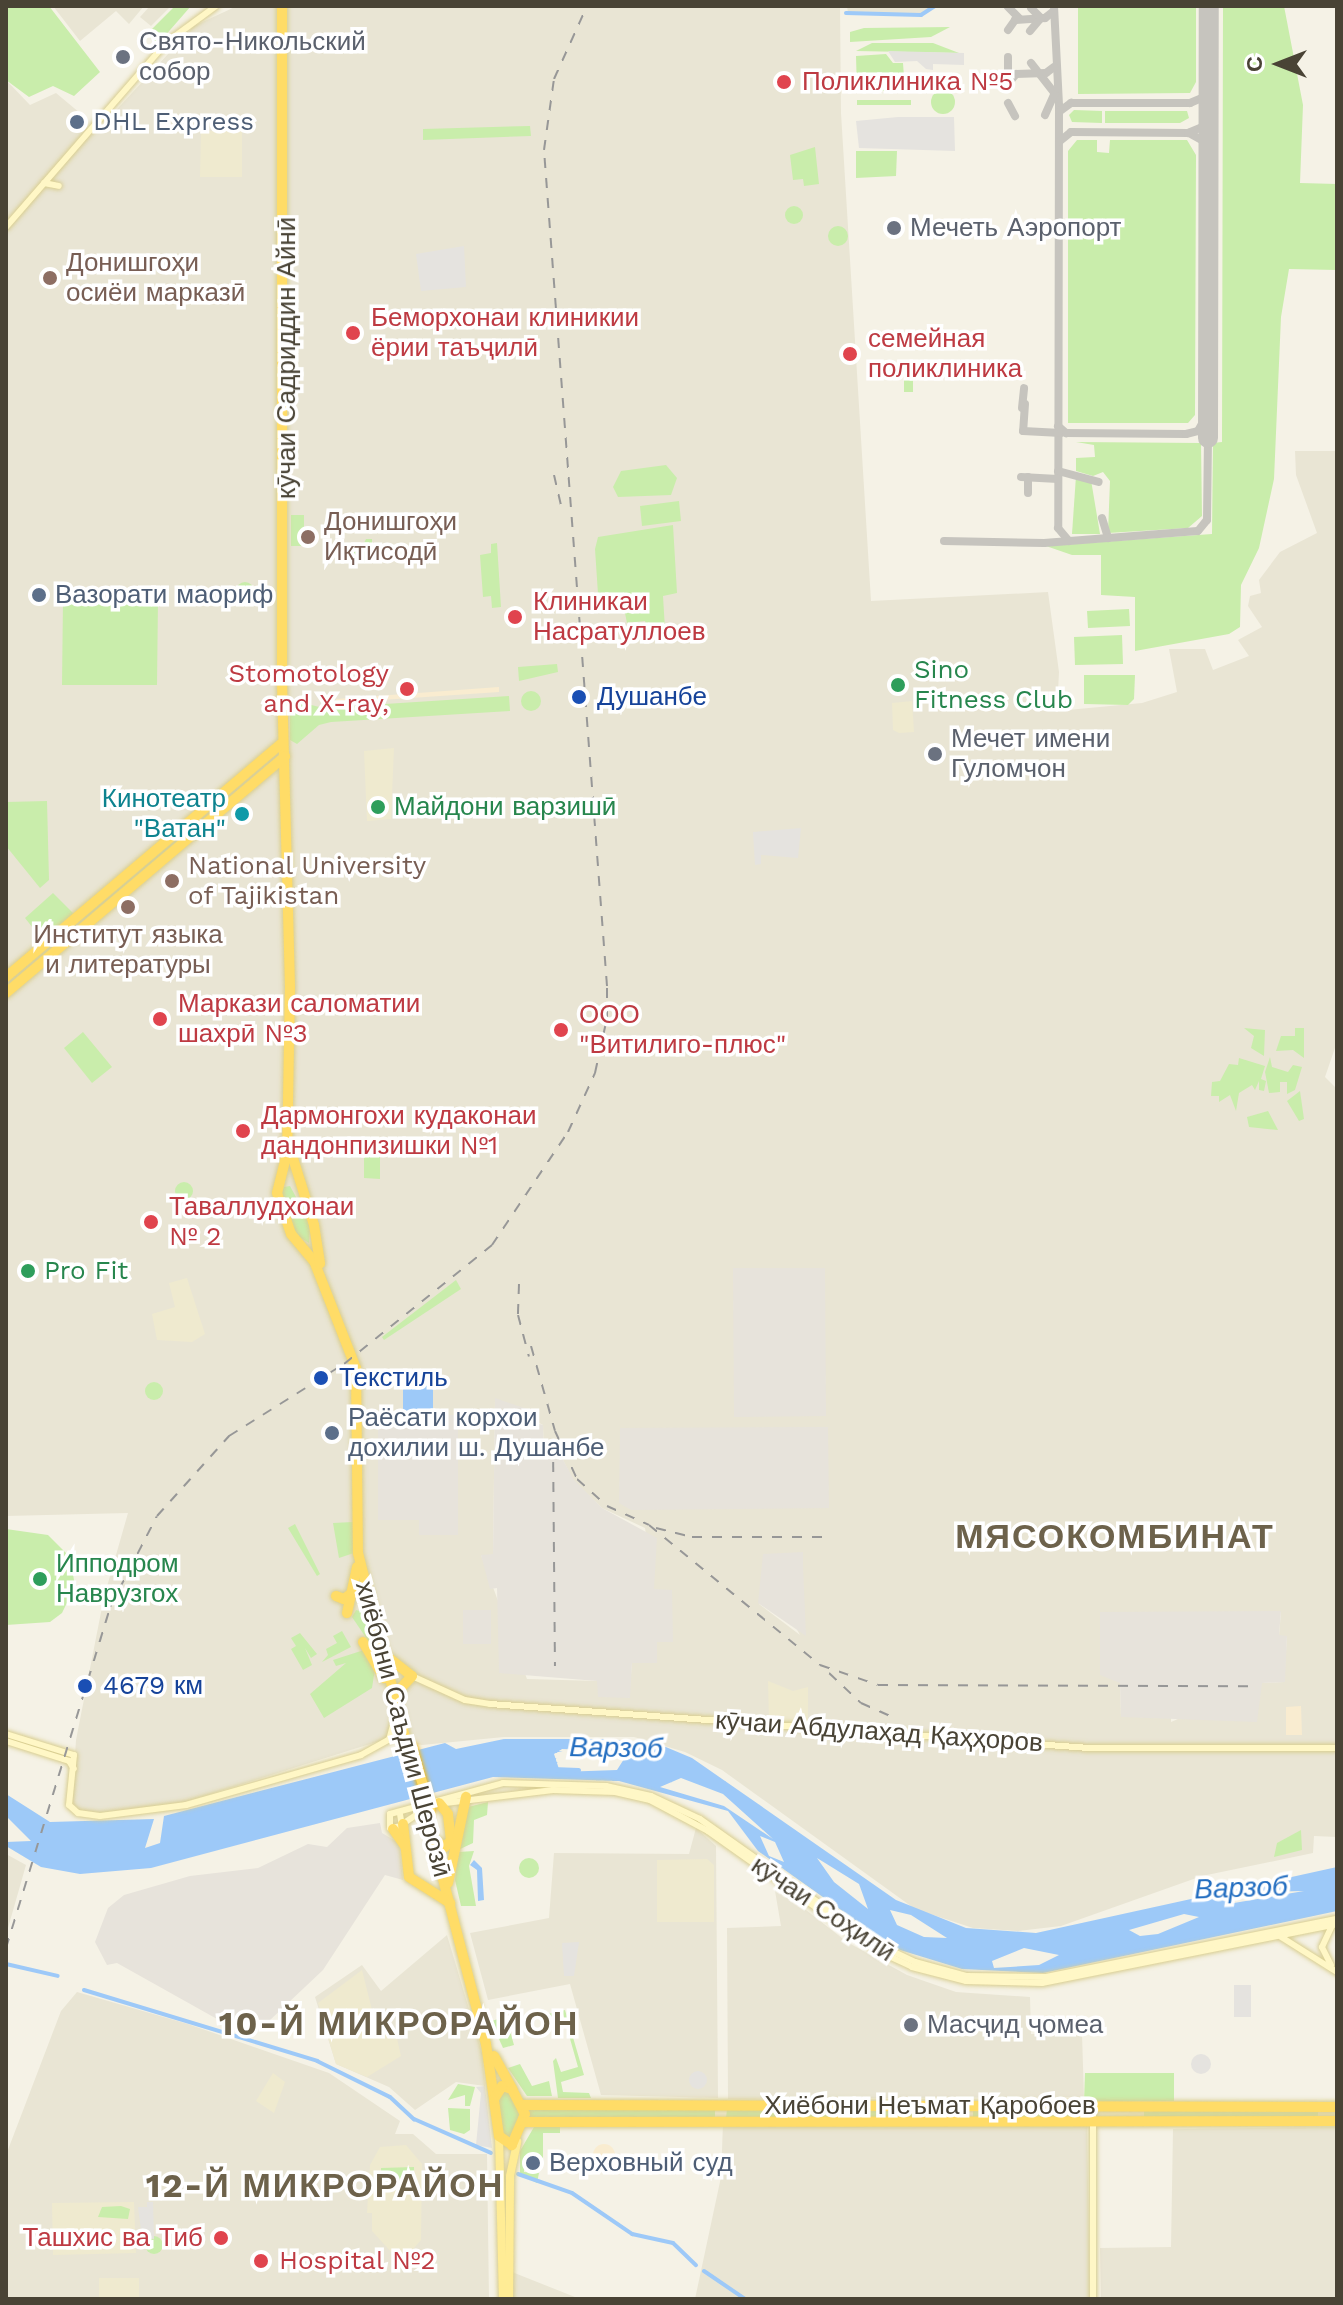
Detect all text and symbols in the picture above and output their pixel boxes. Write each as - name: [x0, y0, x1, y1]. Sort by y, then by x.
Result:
- north arrow: [1239, 24, 1319, 104]
- place label: Свято-Никольский собор: [139, 26, 382, 88]
- marker: Свято-Никольский собор: [114, 48, 132, 66]
- text: С: [1242, 56, 1267, 72]
- place label: Поликлиника №5: [802, 66, 1029, 98]
- marker: Поликлиника №5: [773, 71, 795, 93]
- place label: DHL Express: [93, 106, 255, 138]
- marker: DHL Express: [68, 113, 86, 131]
- street label: кӯчаи Садриддин Айнӣ: [271, 208, 303, 508]
- place label: Мечеть Аэропорт: [910, 212, 1133, 244]
- marker: Мечеть Аэропорт: [885, 219, 903, 237]
- place label: Донишгоҳи осиёи марказӣ: [66, 247, 259, 308]
- marker: Донишгоҳи осиёи марказӣ: [41, 269, 59, 287]
- place label: Беморхонаи клиникии ёрии таъҷилӣ: [371, 302, 663, 364]
- marker: Беморхонаи клиникии ёрии таъҷилӣ: [342, 322, 364, 344]
- place label: семейная поликлиника: [868, 323, 1039, 384]
- marker: семейная поликлиника: [839, 343, 861, 365]
- place label: Донишгоҳи Иқтисодӣ: [324, 506, 469, 568]
- marker: Донишгоҳи Иқтисодӣ: [299, 528, 317, 546]
- place label: Вазорати маориф: [55, 579, 287, 611]
- marker: Вазорати маориф: [30, 586, 48, 604]
- place label: Клиникаи Насратуллоев: [533, 586, 712, 648]
- marker: Клиникаи Насратуллоев: [504, 606, 526, 628]
- place label: Sino Fitness Club: [914, 654, 1073, 716]
- place label: Stomotology and X-ray,: [228, 658, 389, 720]
- marker: Sino Fitness Club: [889, 676, 907, 694]
- marker: Stomotology and X-ray,: [396, 678, 418, 700]
- place label: Душанбе: [597, 681, 712, 713]
- marker: Душанбе: [568, 686, 590, 708]
- place label: Мечет имени Гуломчон: [951, 723, 1120, 784]
- marker: Мечет имени Гуломчон: [926, 745, 944, 763]
- place label: Кинотеатр "Ватан": [91, 783, 226, 844]
- place label: Майдони варзишӣ: [394, 791, 632, 823]
- marker: Майдони варзишӣ: [369, 798, 387, 816]
- marker: Кинотеатр "Ватан": [233, 805, 251, 823]
- place label: National University of Tajikistan: [188, 850, 427, 912]
- marker: National University of Tajikistan: [163, 872, 181, 890]
- marker: Институт языка и литературы: [119, 898, 137, 916]
- place label: Институт языка и литературы: [26, 919, 230, 980]
- place label: Маркази саломатии шахрӣ №3: [178, 988, 435, 1050]
- place label: ООО "Витилиго-плюс": [579, 999, 801, 1060]
- marker: Маркази саломатии шахрӣ №3: [149, 1008, 171, 1030]
- marker: ООО "Витилиго-плюс": [550, 1019, 572, 1041]
- place label: Дармонгохи кудаконаи дандонпизишки №1: [261, 1100, 559, 1162]
- marker: Дармонгохи кудаконаи дандонпизишки №1: [232, 1120, 254, 1142]
- place label: Таваллудхонаи № 2: [169, 1191, 361, 1252]
- marker: Таваллудхонаи № 2: [140, 1211, 162, 1233]
- place label: Pro Fit: [44, 1255, 128, 1287]
- marker: Pro Fit: [19, 1262, 37, 1280]
- place label: Текстиль: [339, 1362, 453, 1394]
- marker: Текстиль: [310, 1367, 332, 1389]
- place label: Раёсати корхои дохилии ш. Душанбе: [348, 1402, 618, 1464]
- marker: Раёсати корхои дохилии ш. Душанбе: [323, 1424, 341, 1442]
- district label: МЯСОКОМБИНАТ: [957, 1517, 1273, 1557]
- place label: Ипподром Наврузгох: [56, 1548, 189, 1610]
- street label: хиёбони Саъдии Шерозӣ: [346, 1569, 460, 1889]
- marker: Ипподром Наврузгох: [31, 1570, 49, 1588]
- place label: 4679 км: [103, 1670, 207, 1702]
- marker: 4679 км: [74, 1675, 96, 1697]
- street label: кӯчаи Абдулаҳад Қаҳҳоров: [707, 1704, 1051, 1760]
- water label: Варзоб: [566, 1730, 666, 1766]
- street label: кӯчаи Соҳилӣ: [741, 1847, 905, 1971]
- water label: Варзоб: [1191, 1869, 1291, 1907]
- district label: 10-Й МИКРОРАЙОН: [215, 2004, 583, 2044]
- place label: Масҷид ҷомеа: [927, 2009, 1106, 2041]
- marker: Масҷид ҷомеа: [902, 2016, 920, 2034]
- street label: Хиёбони Неъмат Қаробоев: [757, 2090, 1103, 2122]
- place label: Верховный суд: [549, 2147, 742, 2179]
- marker: Верховный суд: [524, 2154, 542, 2172]
- district label: 12-Й МИКРОРАЙОН: [142, 2166, 508, 2206]
- place label: Ташхис ва Тиб: [17, 2222, 203, 2254]
- marker: Ташхис ва Тиб: [210, 2227, 232, 2249]
- place label: Hospital №2: [279, 2245, 436, 2277]
- marker: Hospital №2: [250, 2250, 272, 2272]

